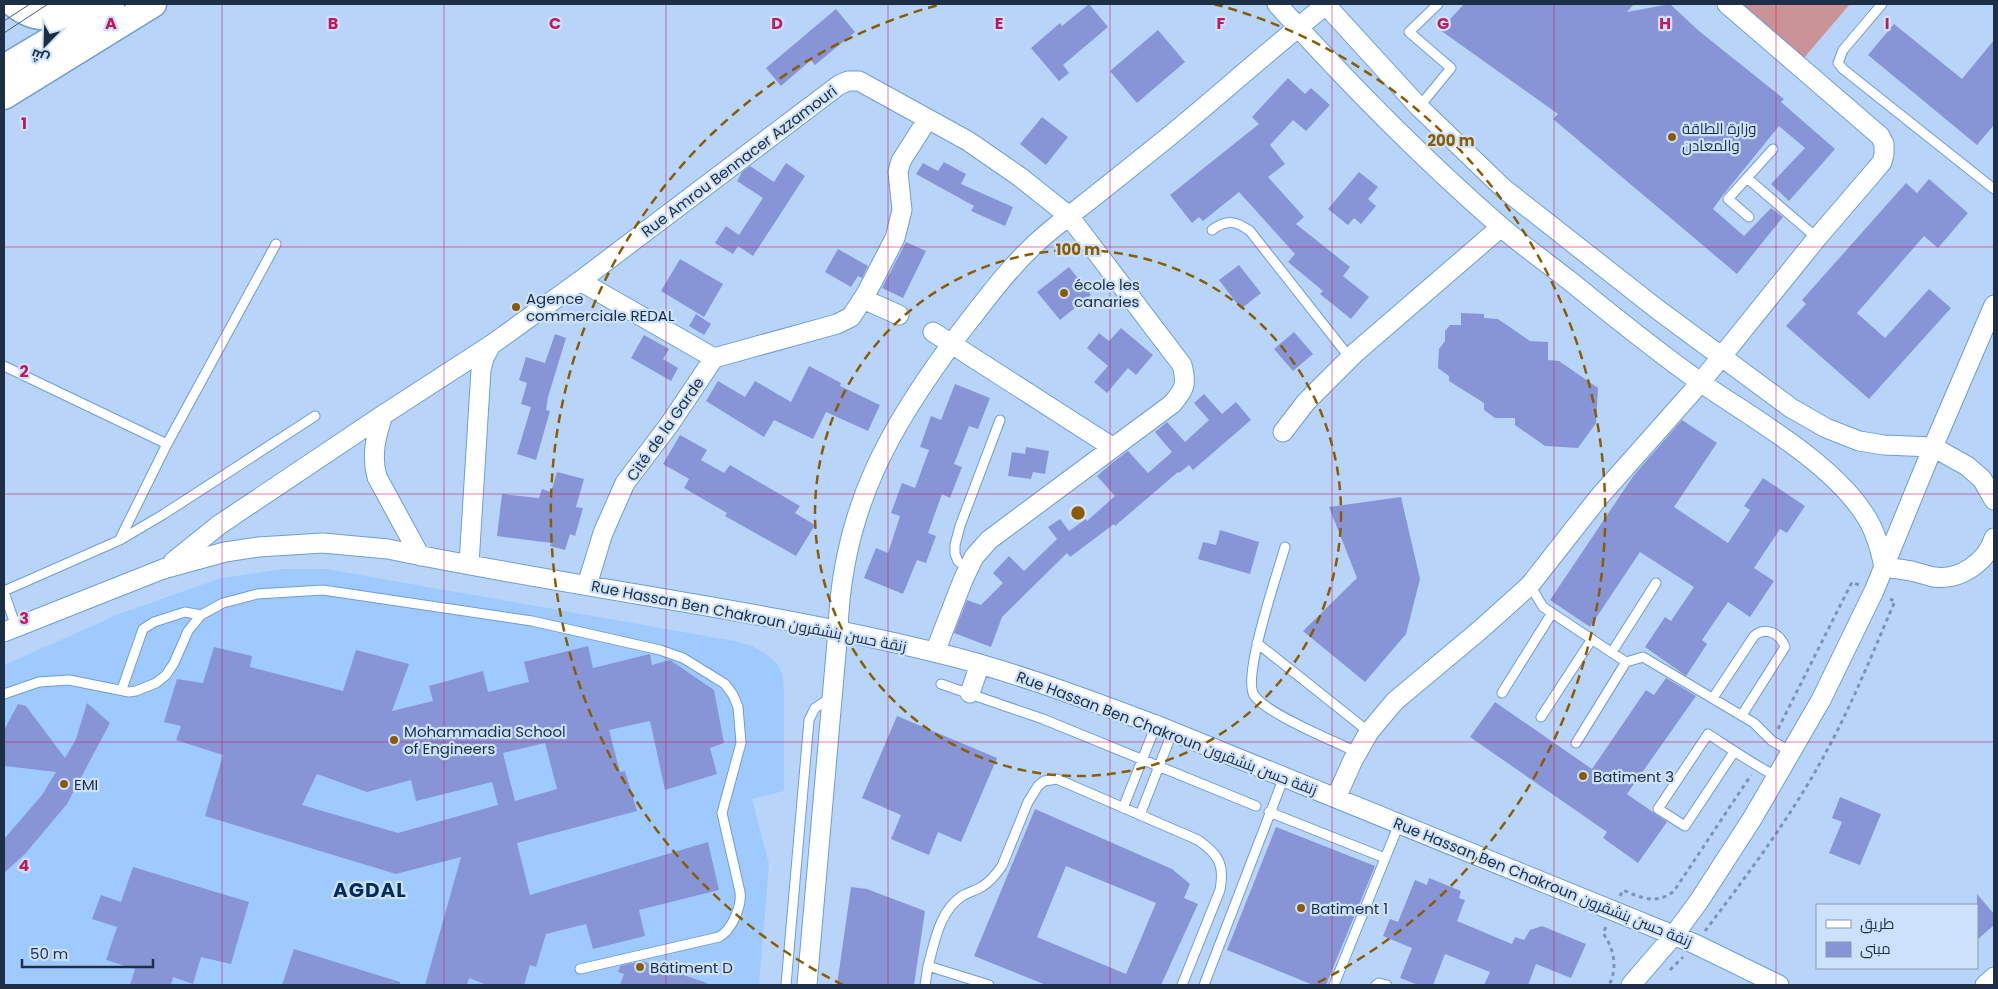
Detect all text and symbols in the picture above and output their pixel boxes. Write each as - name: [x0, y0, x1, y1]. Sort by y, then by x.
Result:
- text: A: [105, 12, 117, 35]
- text: B: [328, 12, 338, 35]
- text: C: [549, 12, 561, 35]
- text: D: [771, 12, 783, 35]
- text: E: [995, 12, 1003, 35]
- text: F: [1217, 12, 1226, 35]
- text: G: [1437, 12, 1449, 35]
- text: H: [1659, 12, 1671, 35]
- text: I: [1885, 12, 1889, 35]
- north arrow: [20, 20, 70, 70]
- text: ش: [28, 44, 52, 70]
- street label: Rue Amrou Bennacer Azzamouri: [637, 80, 841, 242]
- text: 1: [21, 112, 27, 135]
- place label: وزارة الطاقة والمعادن: [1682, 118, 1756, 156]
- text: 200 m: [1427, 130, 1475, 151]
- marker: وزارة الطاقة والمعادن: [1666, 131, 1678, 143]
- text: 100 m: [1056, 239, 1100, 260]
- place label: école les canaries: [1074, 274, 1140, 312]
- marker: école les canaries: [1058, 287, 1070, 299]
- place label: Agence commerciale REDAL: [526, 288, 675, 326]
- marker: Agence commerciale REDAL: [510, 301, 522, 313]
- text: 2: [19, 360, 29, 383]
- street label: Cité de la Garde: [621, 373, 709, 485]
- centre of rings: [1069, 504, 1087, 522]
- street label: Rue Hassan Ben Chakroun زنقة حسن بنشقرون: [590, 575, 908, 657]
- text: 3: [19, 607, 29, 630]
- street label: Rue Hassan Ben Chakroun زنقة حسن بنشقرون: [1014, 666, 1320, 800]
- place label: Mohammadia School of Engineers: [404, 721, 566, 759]
- marker: Mohammadia School of Engineers: [388, 734, 400, 746]
- place label: Batiment 3: [1593, 766, 1674, 787]
- marker: Batiment 3: [1577, 770, 1589, 782]
- place label: EMI: [74, 774, 98, 795]
- marker: EMI: [58, 778, 70, 790]
- street label: Rue Hassan Ben Chakroun زنقة حسن بنشقرون: [1390, 812, 1696, 952]
- text: 4: [19, 854, 30, 877]
- district label: AGDAL: [333, 876, 407, 904]
- place label: Batiment 1: [1311, 898, 1388, 919]
- marker: Batiment 1: [1295, 902, 1307, 914]
- legend: [1816, 904, 1978, 969]
- text: طريق: [1860, 913, 1894, 934]
- scale bar: [22, 936, 154, 968]
- text: مبنى: [1860, 938, 1891, 959]
- text: 50 m: [30, 943, 68, 964]
- place label: Bâtiment D: [650, 957, 733, 978]
- marker: Bâtiment D: [634, 961, 646, 973]

